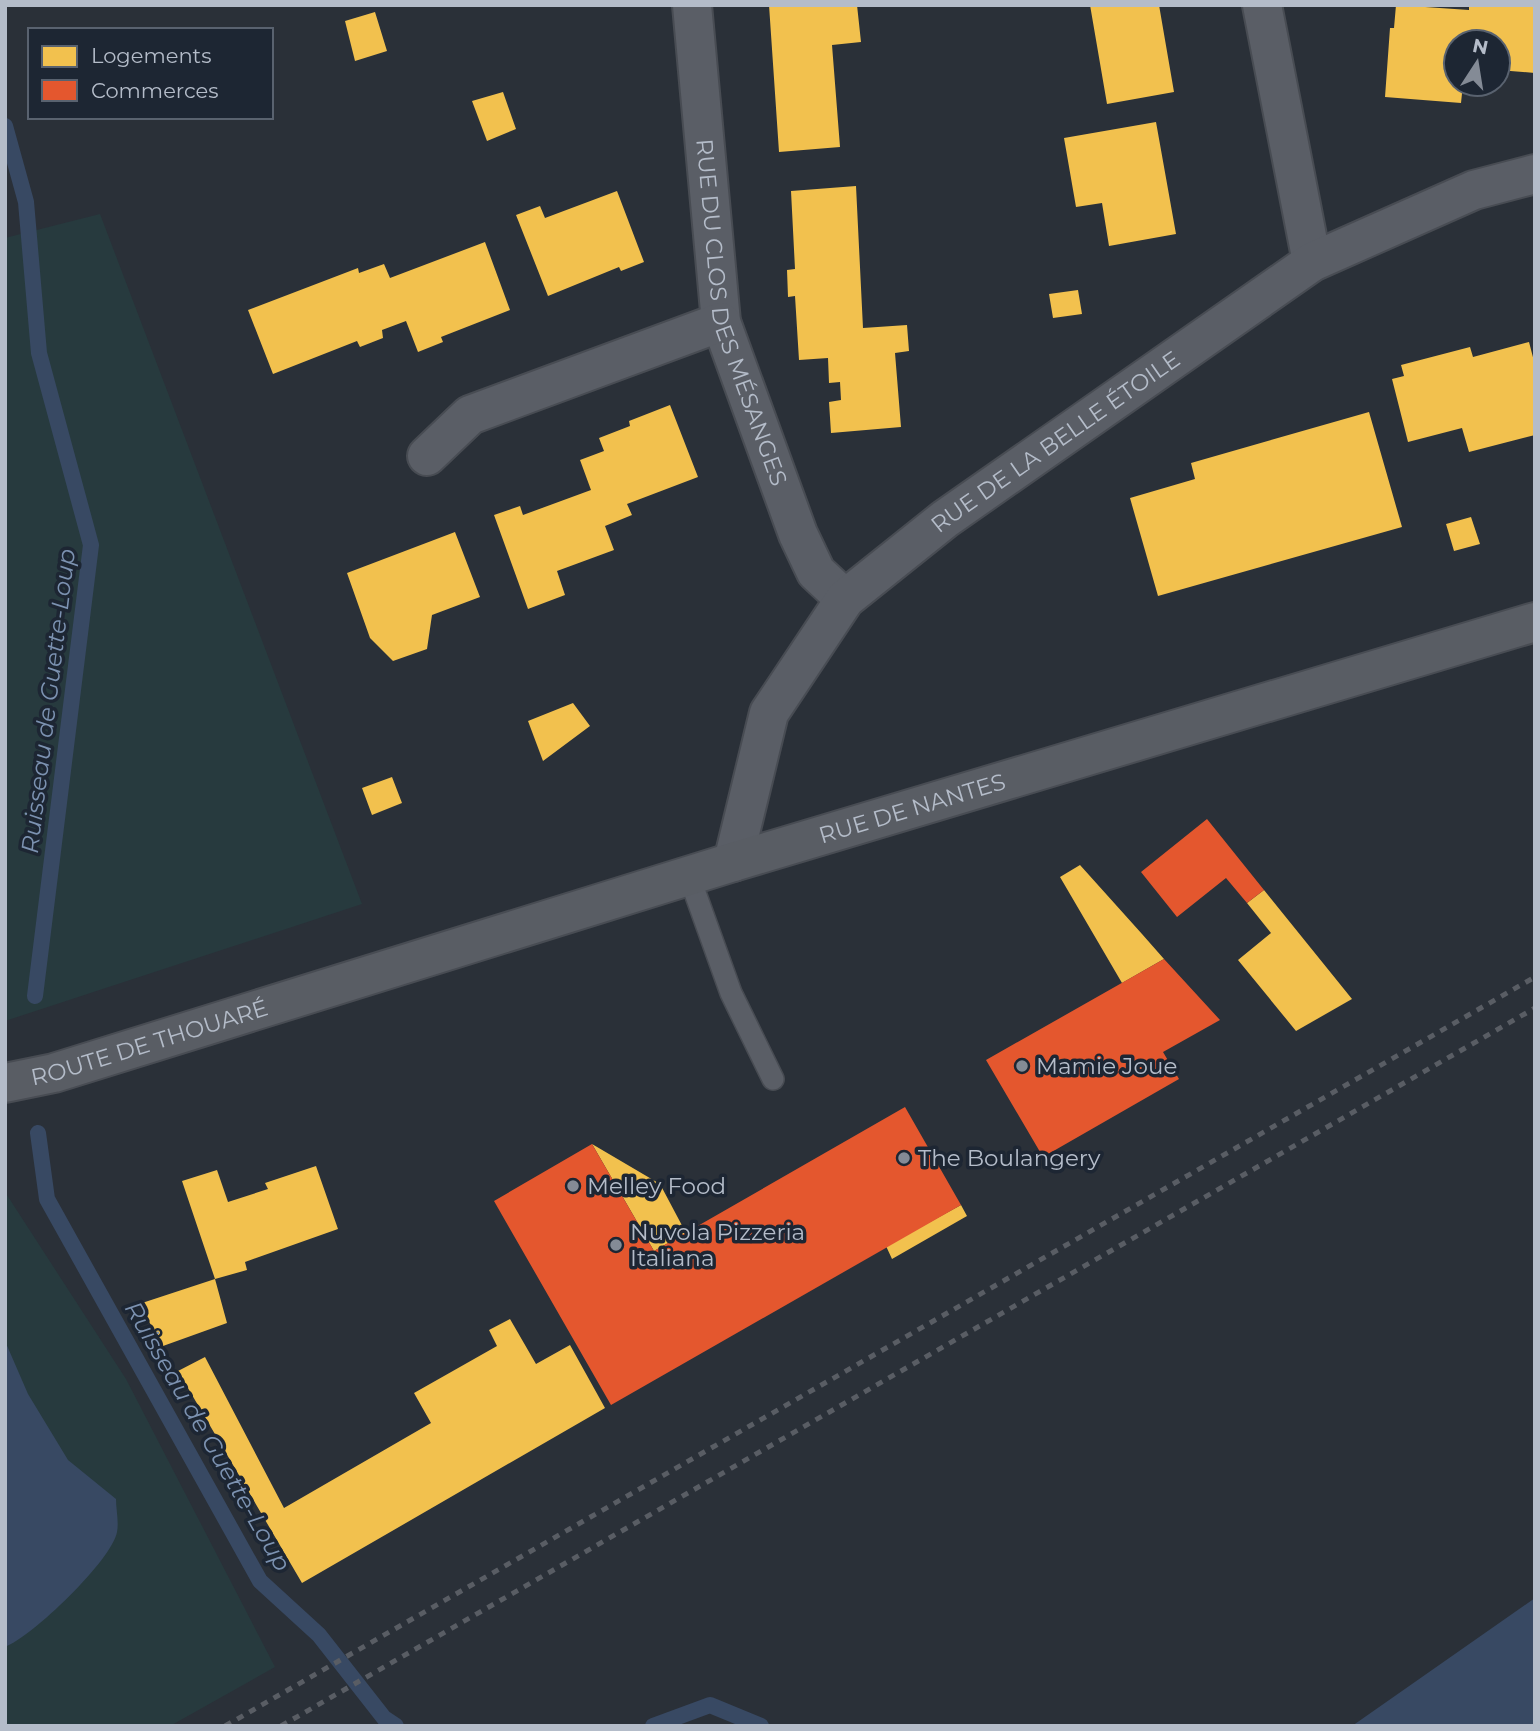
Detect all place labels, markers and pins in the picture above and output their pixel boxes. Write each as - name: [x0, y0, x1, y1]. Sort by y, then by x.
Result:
- place label: Mamie Joue: [1036, 1052, 1177, 1080]
- marker: Mamie Joue: [1014, 1058, 1030, 1074]
- place label: The Boulangery: [918, 1144, 1101, 1172]
- marker: The Boulangery: [896, 1150, 912, 1166]
- place label: Melley Food: [587, 1172, 726, 1200]
- marker: Melley Food: [565, 1178, 581, 1194]
- place label: Nuvola Pizzeria Italiana: [630, 1218, 805, 1272]
- marker: Nuvola Pizzeria Italiana: [608, 1237, 624, 1253]

